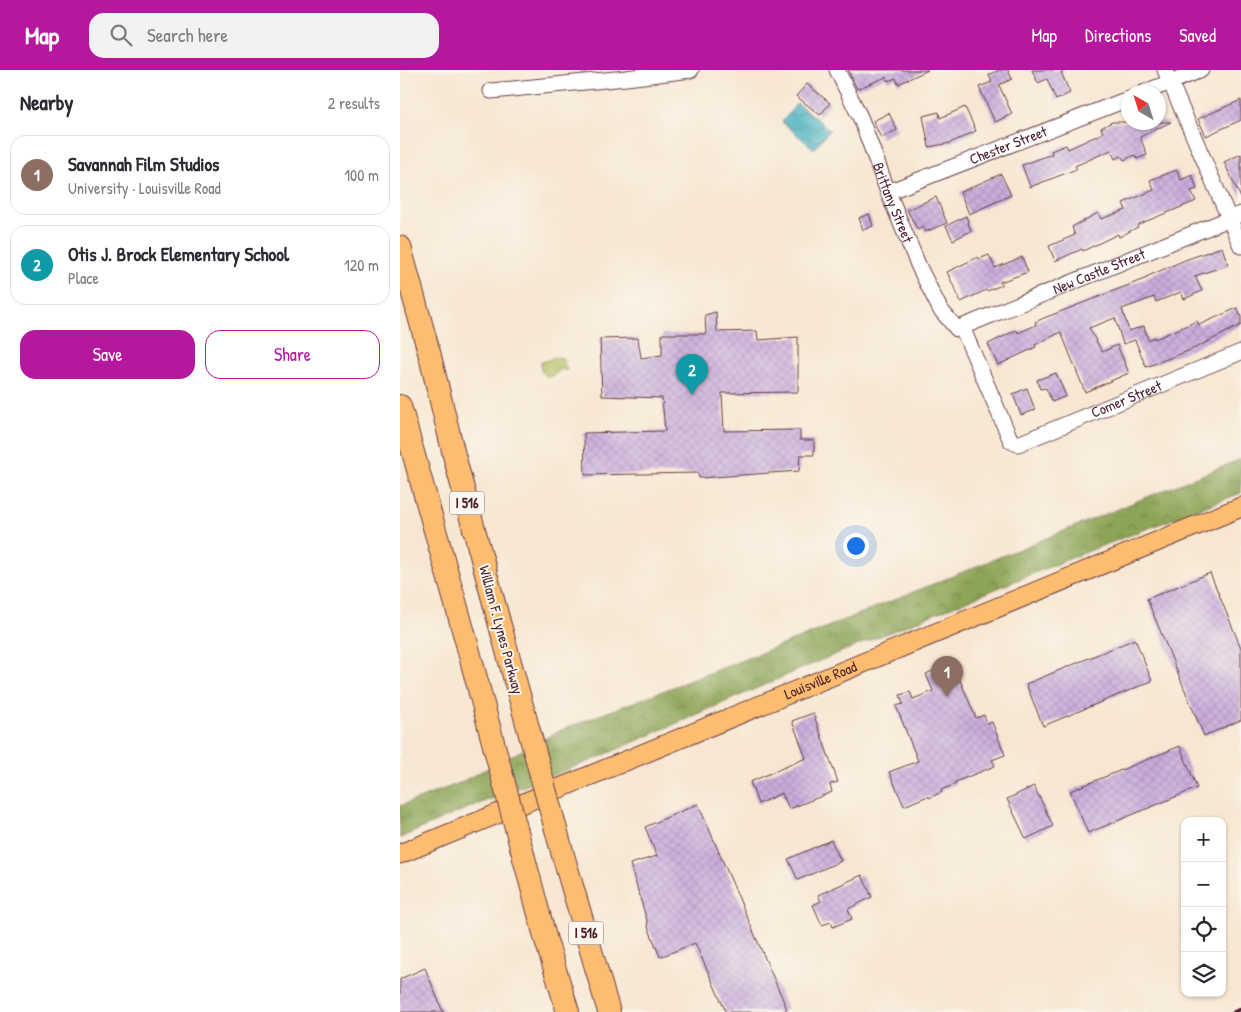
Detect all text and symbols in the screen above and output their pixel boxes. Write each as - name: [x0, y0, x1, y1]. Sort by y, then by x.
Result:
- search box: [89, 13, 439, 58]
- text: Map: [25, 19, 59, 51]
- icon: search: [107, 21, 135, 49]
- text: Search here: [147, 22, 228, 48]
- text: Map: [1032, 23, 1057, 48]
- text: Directions: [1085, 23, 1151, 48]
- text: Saved: [1179, 23, 1216, 48]
- north arrow: [1121, 85, 1166, 130]
- text: Nearby: [20, 88, 73, 117]
- text: 2 results: [328, 92, 380, 114]
- street label: Chester Street: [966, 120, 1051, 169]
- text: Savannah Film Studios: [68, 151, 219, 177]
- street label: Brittany Street: [868, 159, 919, 246]
- text: 1: [34, 164, 40, 186]
- text: 100 m: [344, 164, 379, 186]
- text: University · Louisville Road: [68, 177, 221, 199]
- text: Otis J. Brock Elementary School: [68, 241, 289, 267]
- street label: New Castle Street: [1050, 243, 1149, 299]
- text: 2: [33, 254, 41, 276]
- text: 120 m: [344, 254, 379, 276]
- text: Place: [68, 267, 99, 289]
- button: Save: [20, 330, 195, 379]
- button: Share: [205, 330, 380, 379]
- pin: 2: [676, 354, 708, 395]
- street label: Comer Street: [1088, 375, 1166, 423]
- road number: I 516: [450, 492, 484, 514]
- your location: [843, 533, 869, 559]
- street label: William F. Lynes Parkway: [474, 563, 529, 697]
- street label: Louisville Road: [781, 656, 860, 704]
- pin: 1: [931, 656, 963, 697]
- map controls: [1181, 817, 1226, 997]
- button: +: [1181, 817, 1226, 862]
- button: −: [1181, 862, 1226, 907]
- button: locate: [1181, 907, 1226, 952]
- road number: I 516: [568, 921, 604, 944]
- button: layers: [1181, 952, 1226, 997]

